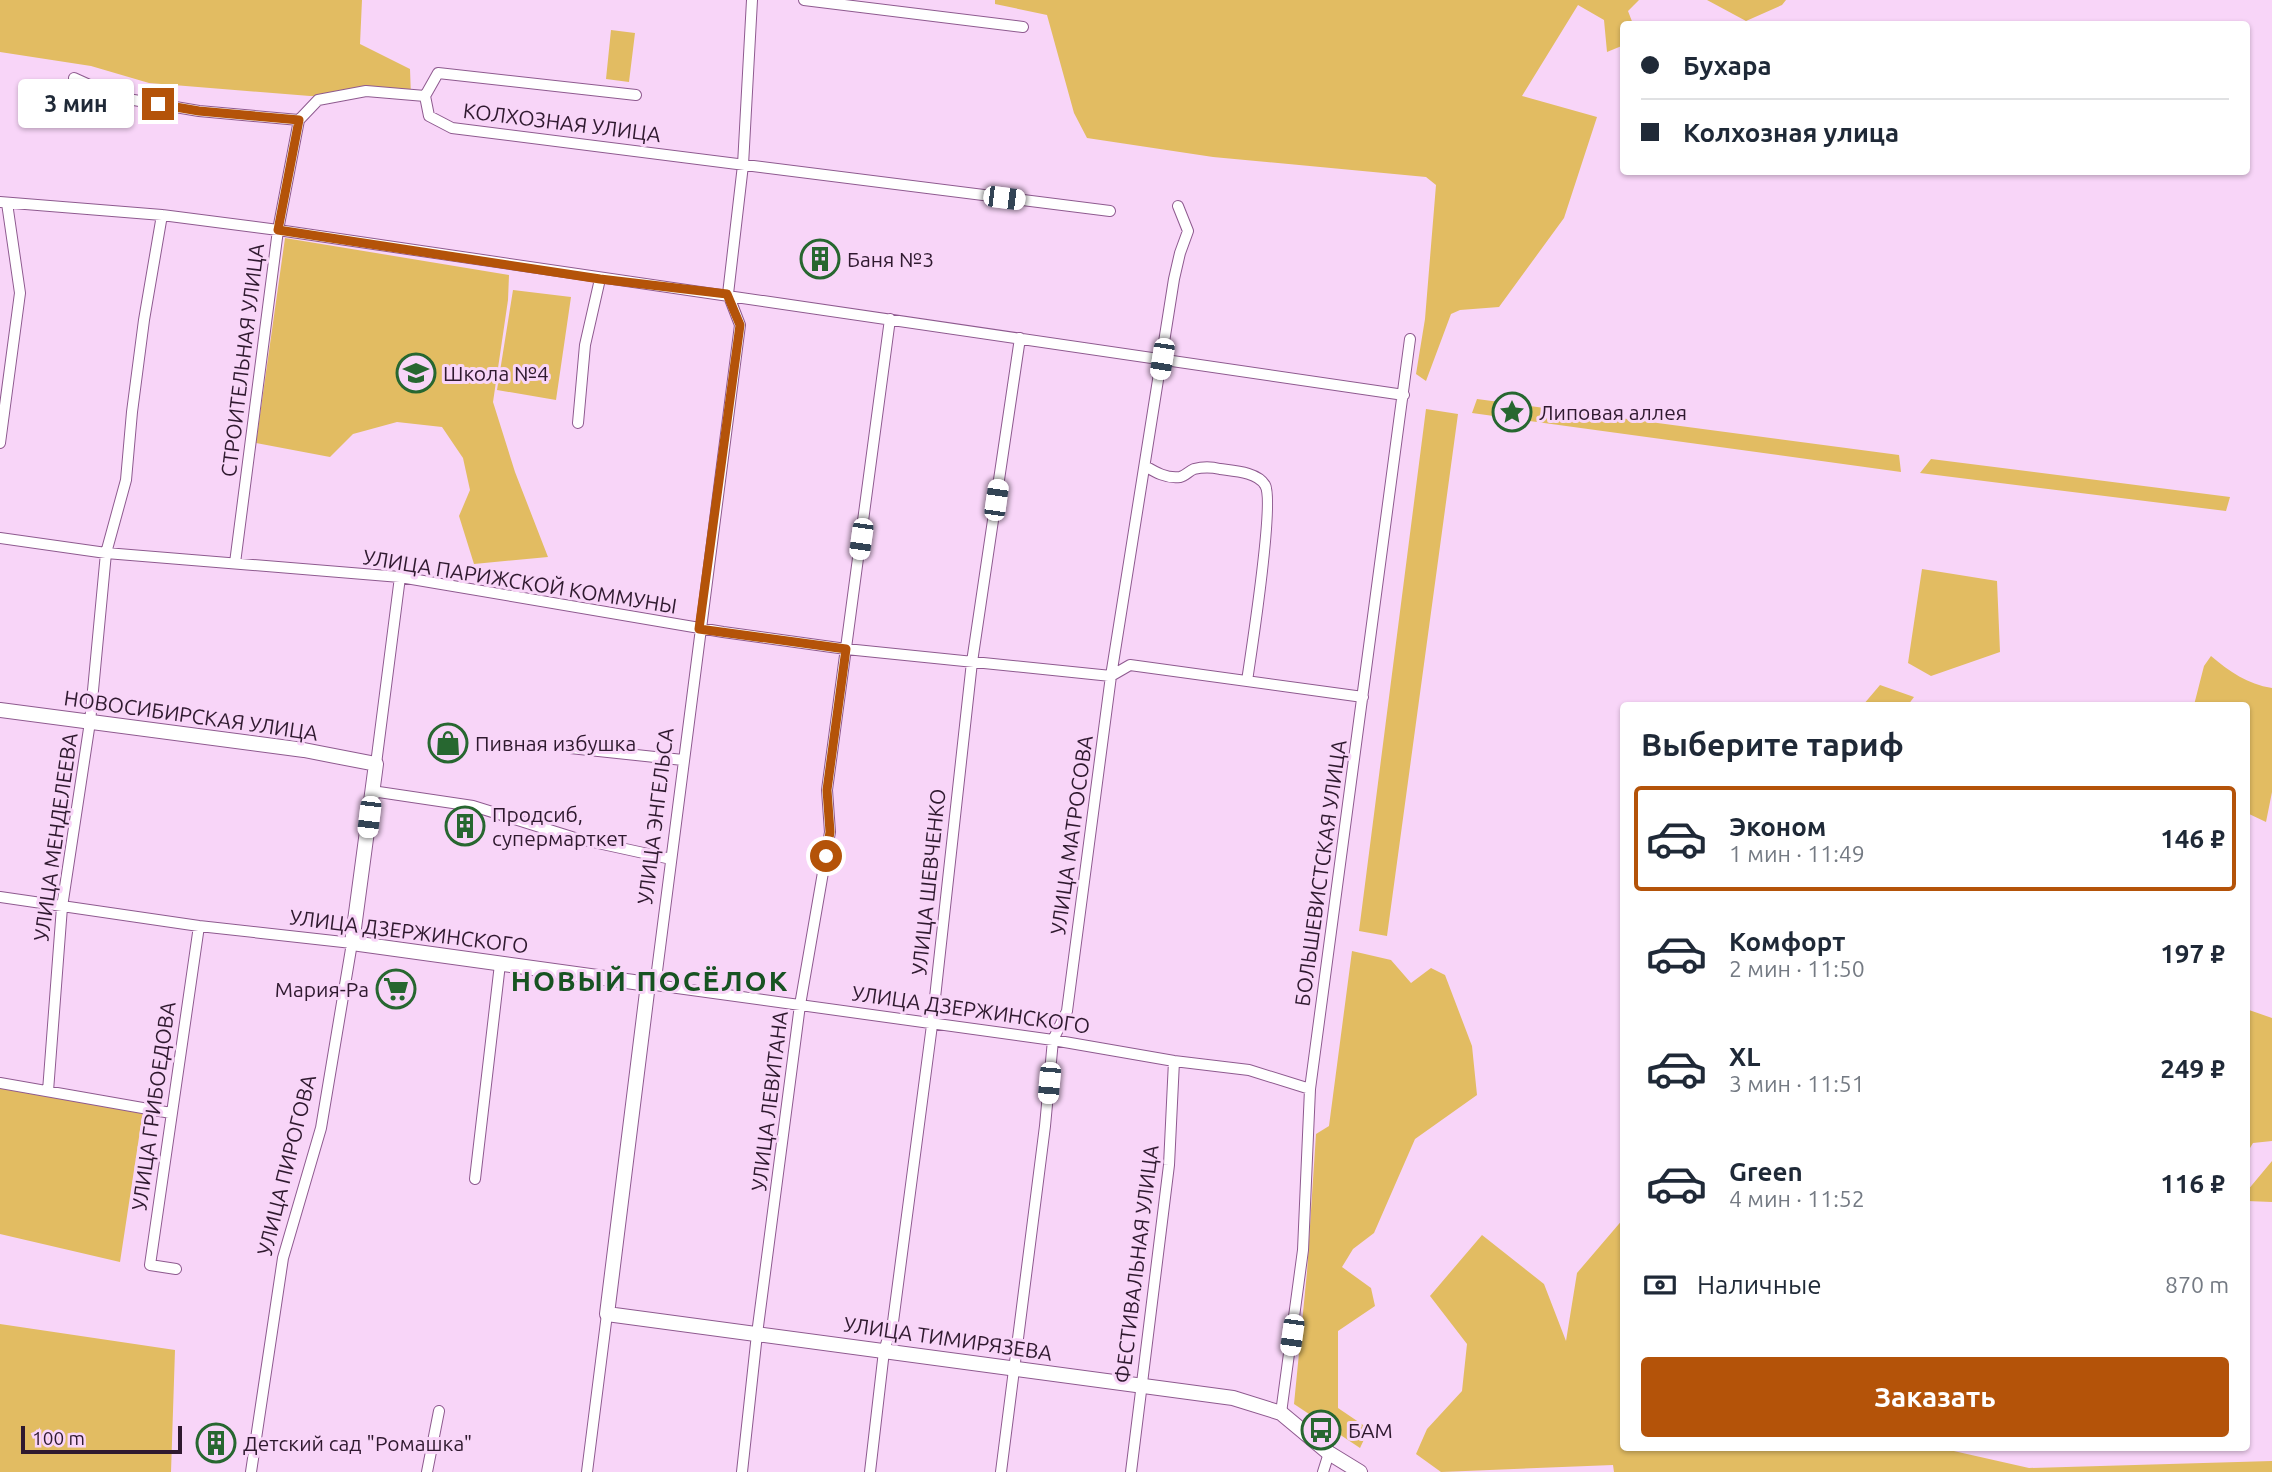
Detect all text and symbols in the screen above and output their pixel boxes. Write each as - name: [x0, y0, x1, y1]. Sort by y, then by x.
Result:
- text: Бухара: [1683, 51, 1772, 80]
- callout: 3 мин: [18, 80, 134, 128]
- route end: [142, 88, 174, 120]
- text: 3 мин: [44, 91, 108, 116]
- street label: КОЛХОЗНАЯ УЛИЦА: [462, 98, 663, 146]
- text: Колхозная улица: [1683, 118, 1899, 147]
- car: [982, 185, 1027, 211]
- building icon: Баня №3: [799, 238, 841, 280]
- street label: СТРОИТЕЛЬНАЯ УЛИЦА: [216, 242, 268, 478]
- place label: Баня №3: [847, 247, 934, 271]
- car: [1149, 337, 1176, 381]
- school or university icon: Школа №4: [395, 352, 437, 394]
- place label: Школа №4: [443, 361, 549, 385]
- place icon: Липовая аллея: [1491, 391, 1533, 433]
- place label: Липовая аллея: [1539, 400, 1687, 424]
- car: [983, 478, 1010, 522]
- car: [848, 517, 875, 561]
- street label: УЛИЦА ПАРИЖСКОЙ КОММУНЫ: [361, 544, 679, 618]
- street label: НОВОСИБИРСКАЯ УЛИЦА: [62, 685, 320, 745]
- shop icon: Пивная избушка: [427, 722, 469, 764]
- street label: УЛИЦА ЭНГЕЛЬСА: [632, 726, 678, 906]
- text: Выберите тариф: [1641, 726, 1904, 762]
- street label: УЛИЦА МЕНДЕЛЕЕВА: [28, 731, 82, 943]
- place label: Пивная избушка: [475, 731, 636, 755]
- street label: УЛИЦА МАТРОСОВА: [1045, 733, 1097, 936]
- street label: БОЛЬШЕВИСТСКАЯ УЛИЦА: [1289, 738, 1351, 1008]
- street label: УЛИЦА ШЕВЧЕНКО: [906, 788, 950, 976]
- car: [357, 795, 382, 839]
- place label: Продсиб, супермарткет: [492, 802, 628, 850]
- building icon: Продсиб, супермарткет: [444, 805, 486, 847]
- icon: car: [1645, 807, 1708, 870]
- text: Эконом: [1729, 812, 1826, 841]
- text: 146 ₽: [2160, 824, 2225, 853]
- route start: [810, 840, 842, 872]
- text: 1 мин · 11:49: [1729, 841, 1865, 866]
- street label: УЛИЦА ДЗЕРЖИНСКОГО: [288, 904, 530, 958]
- icon: car: [1645, 922, 1708, 985]
- text: Комфорт: [1729, 927, 1845, 956]
- text: 197 ₽: [2160, 939, 2225, 968]
- text: 2 мин · 11:50: [1729, 956, 1865, 981]
- district label: НОВЫЙ ПОСЁЛОК: [511, 965, 789, 996]
- supermarket icon: Мария-Ра: [375, 968, 417, 1010]
- place label: Мария-Ра: [275, 977, 369, 1001]
- street label: УЛИЦА ДЗЕРЖИНСКОГО: [850, 980, 1092, 1038]
- street label: УЛИЦА ГРИБОЕДОВА: [126, 1000, 180, 1212]
- street label: УЛИЦА ЛЕВИТАНА: [746, 1009, 792, 1192]
- icon: car: [1645, 1037, 1708, 1100]
- text: XL: [1729, 1042, 1760, 1071]
- text: 249 ₽: [2160, 1054, 2225, 1083]
- car: [1037, 1061, 1062, 1105]
- text: 3 мин · 11:51: [1729, 1071, 1865, 1096]
- street label: УЛИЦА ПИРОГОВА: [252, 1072, 320, 1258]
- street label: ФЕСТИВАЛЬНАЯ УЛИЦА: [1109, 1143, 1163, 1384]
- icon: car: [1645, 1152, 1708, 1215]
- text: Green: [1729, 1157, 1803, 1186]
- text: 116 ₽: [2160, 1169, 2225, 1198]
- text: 4 мин · 11:52: [1729, 1186, 1865, 1211]
- icon: cash: [1641, 1266, 1679, 1304]
- text: Наличные: [1697, 1270, 1822, 1299]
- text: 870 m: [2165, 1272, 2229, 1297]
- street label: УЛИЦА ТИМИРЯЗЕВА: [842, 1311, 1054, 1365]
- car: [1279, 1313, 1306, 1357]
- button: Заказать: [1641, 1357, 2229, 1437]
- bus stop icon: БАМ: [1300, 1409, 1342, 1451]
- place label: БАМ: [1348, 1418, 1393, 1442]
- building icon: Детский сад "Ромашка": [195, 1422, 237, 1464]
- scale bar: [21, 1423, 182, 1455]
- text: 100 m: [32, 1427, 85, 1449]
- place label: Детский сад "Ромашка": [243, 1431, 472, 1455]

